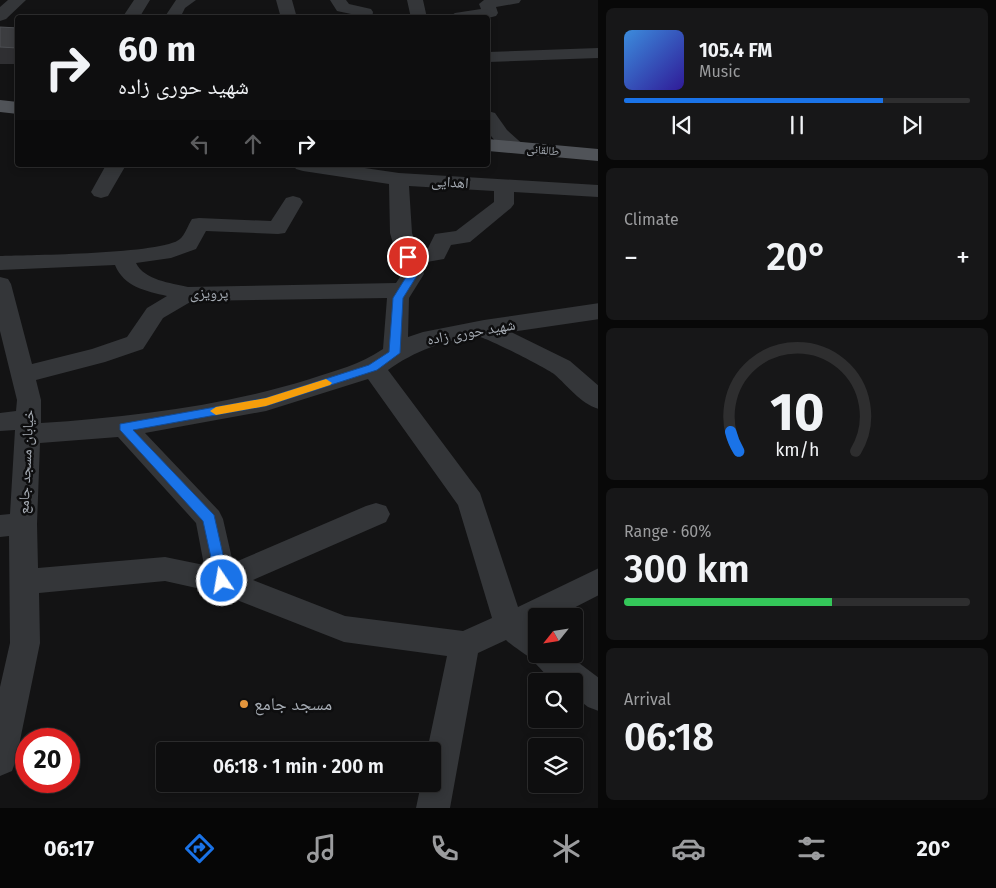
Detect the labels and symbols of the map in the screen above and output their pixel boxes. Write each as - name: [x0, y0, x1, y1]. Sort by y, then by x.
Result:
- street label: طالقانی: [526, 142, 560, 158]
- street label: اهدایی: [431, 172, 469, 193]
- pin: [387, 236, 429, 278]
- street label: پرویزی: [190, 284, 228, 303]
- street label: شهید حوری زاده: [425, 315, 517, 350]
- street label: خیابان مسجد جامع: [14, 409, 39, 515]
- position arrow: [195, 554, 247, 606]
- north arrow: [528, 608, 582, 662]
- place label: مسجد جامع: [254, 693, 332, 716]
- marker: مسجد جامع: [238, 698, 250, 710]
- speed limit sign: 20: [15, 728, 80, 793]

